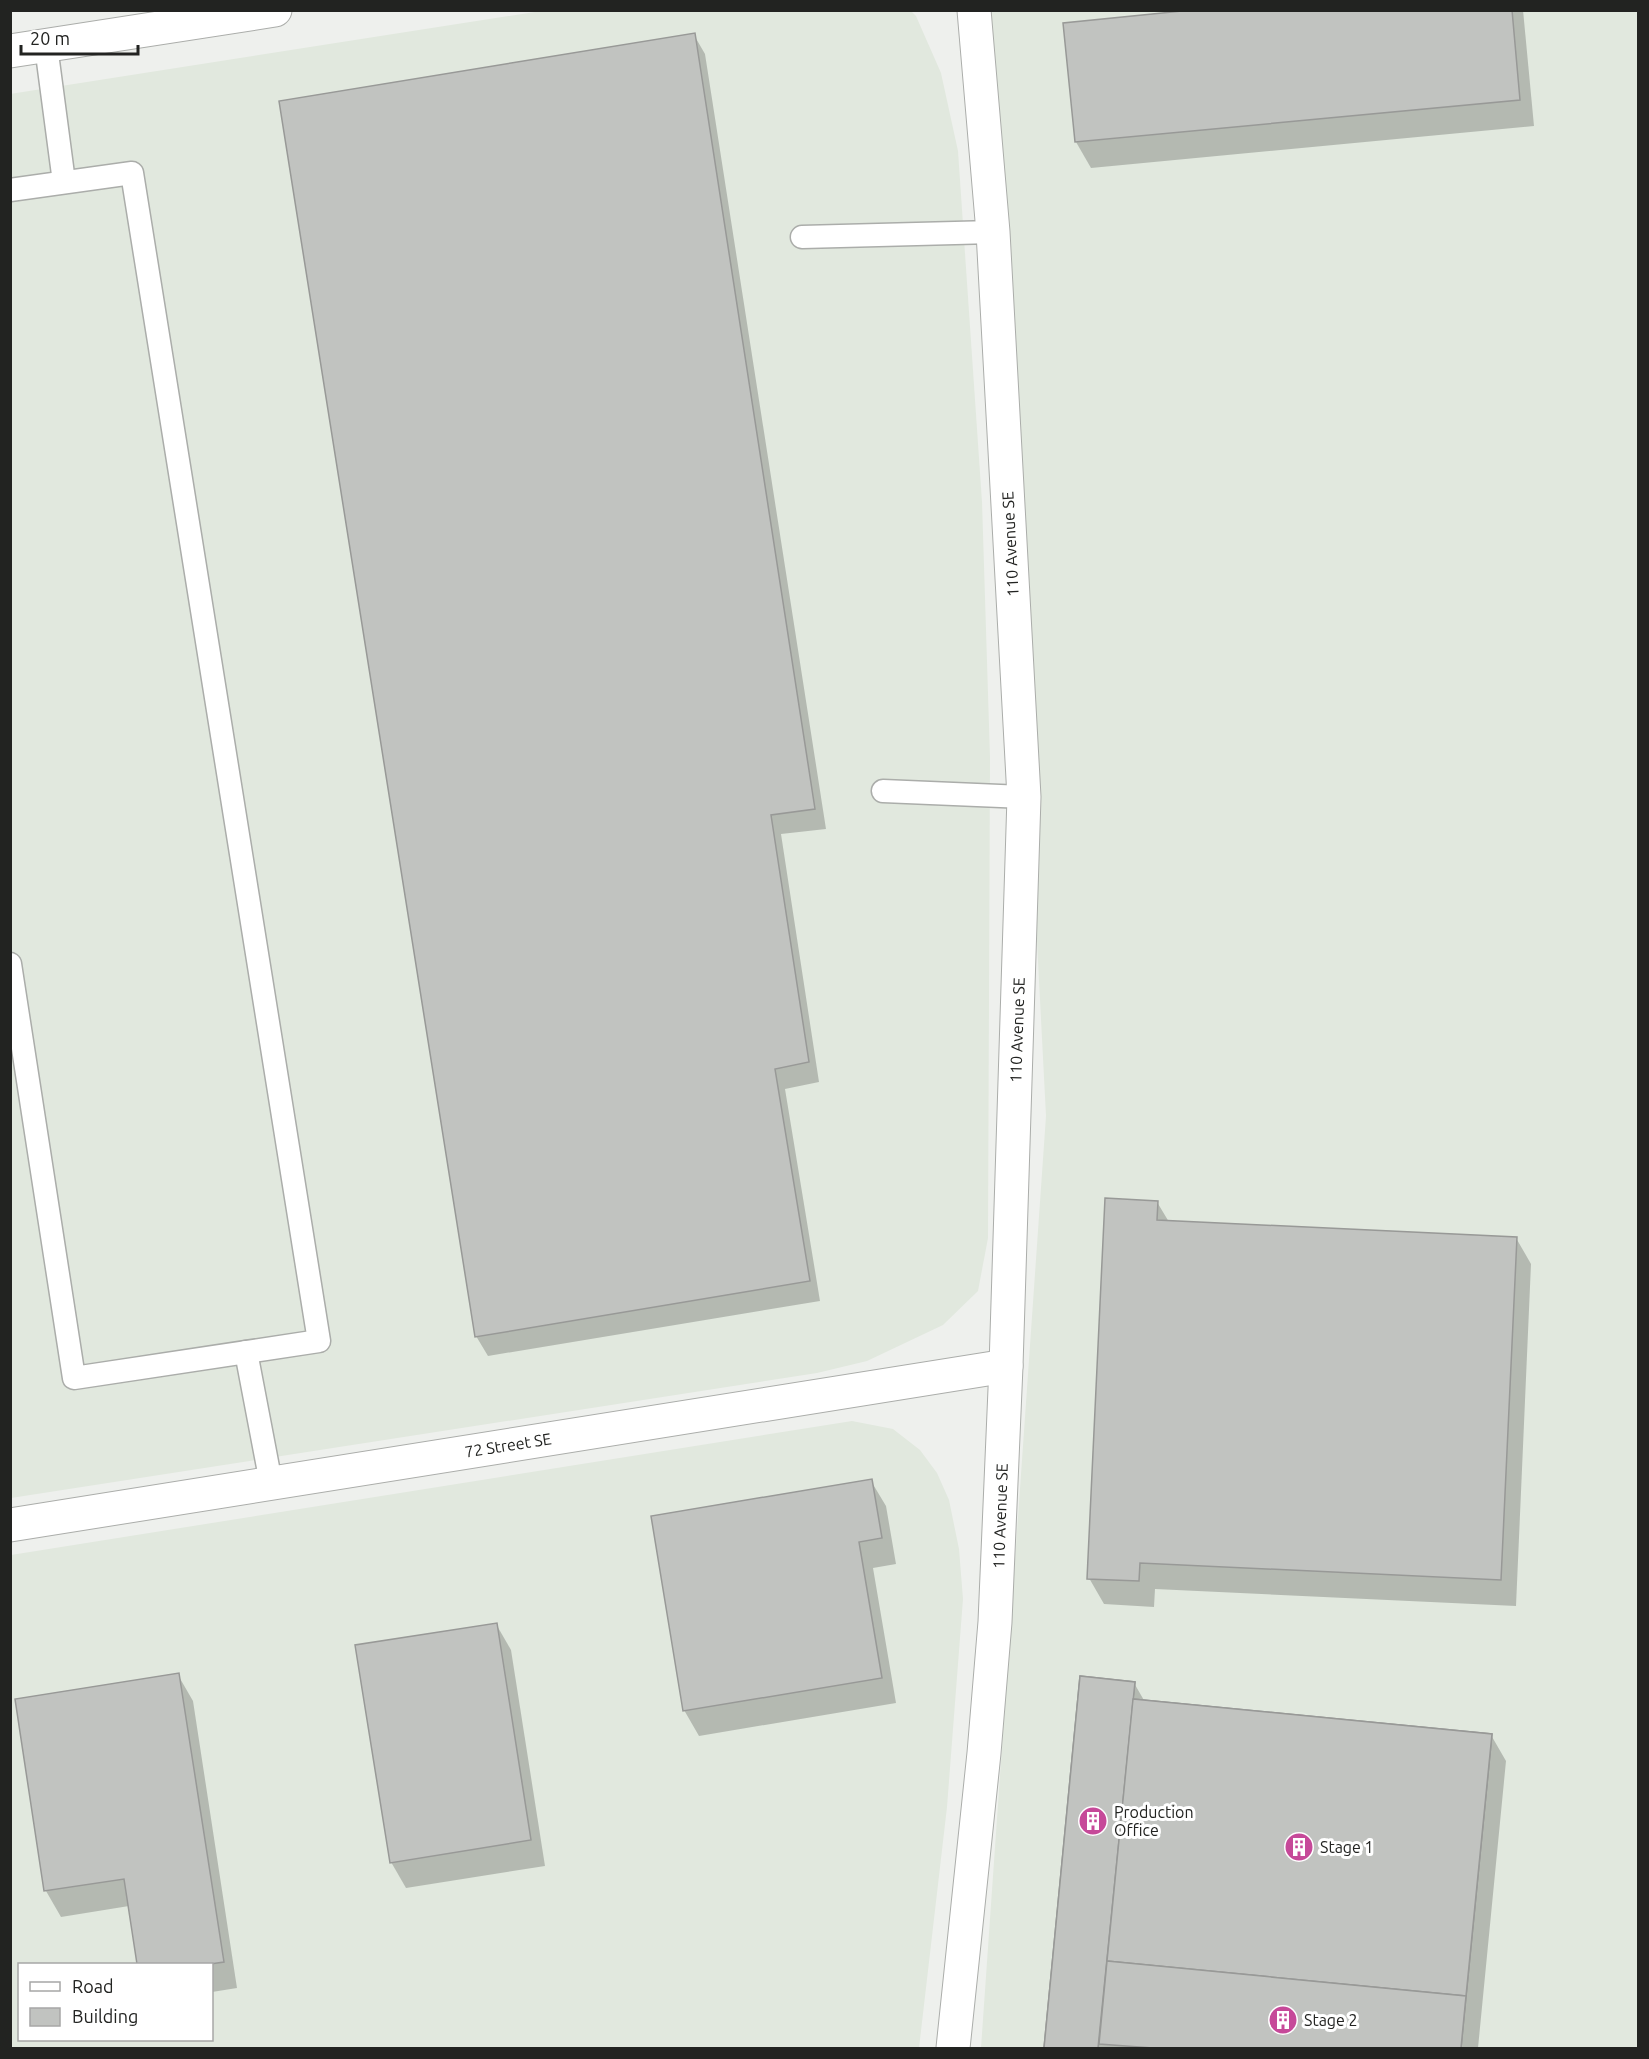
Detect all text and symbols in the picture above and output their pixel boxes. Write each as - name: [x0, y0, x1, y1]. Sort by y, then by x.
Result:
- scale bar: [21, 18, 138, 56]
- text: 20 m: [30, 28, 70, 48]
- street label: 110 Avenue SE: [998, 491, 1022, 597]
- street label: 110 Avenue SE: [1006, 977, 1028, 1083]
- street label: 72 Street SE: [463, 1429, 553, 1461]
- street label: 110 Avenue SE: [989, 1463, 1011, 1569]
- place label: Production Office: [1114, 1803, 1194, 1839]
- building icon: Production Office: [1077, 1805, 1109, 1837]
- building icon: Stage 1: [1283, 1831, 1315, 1863]
- place label: Stage 1: [1320, 1838, 1374, 1856]
- legend: [18, 1963, 213, 2041]
- text: Road: [72, 1976, 114, 1996]
- building icon: Stage 2: [1267, 2004, 1299, 2036]
- text: Building: [72, 2006, 138, 2026]
- place label: Stage 2: [1304, 2011, 1358, 2029]

